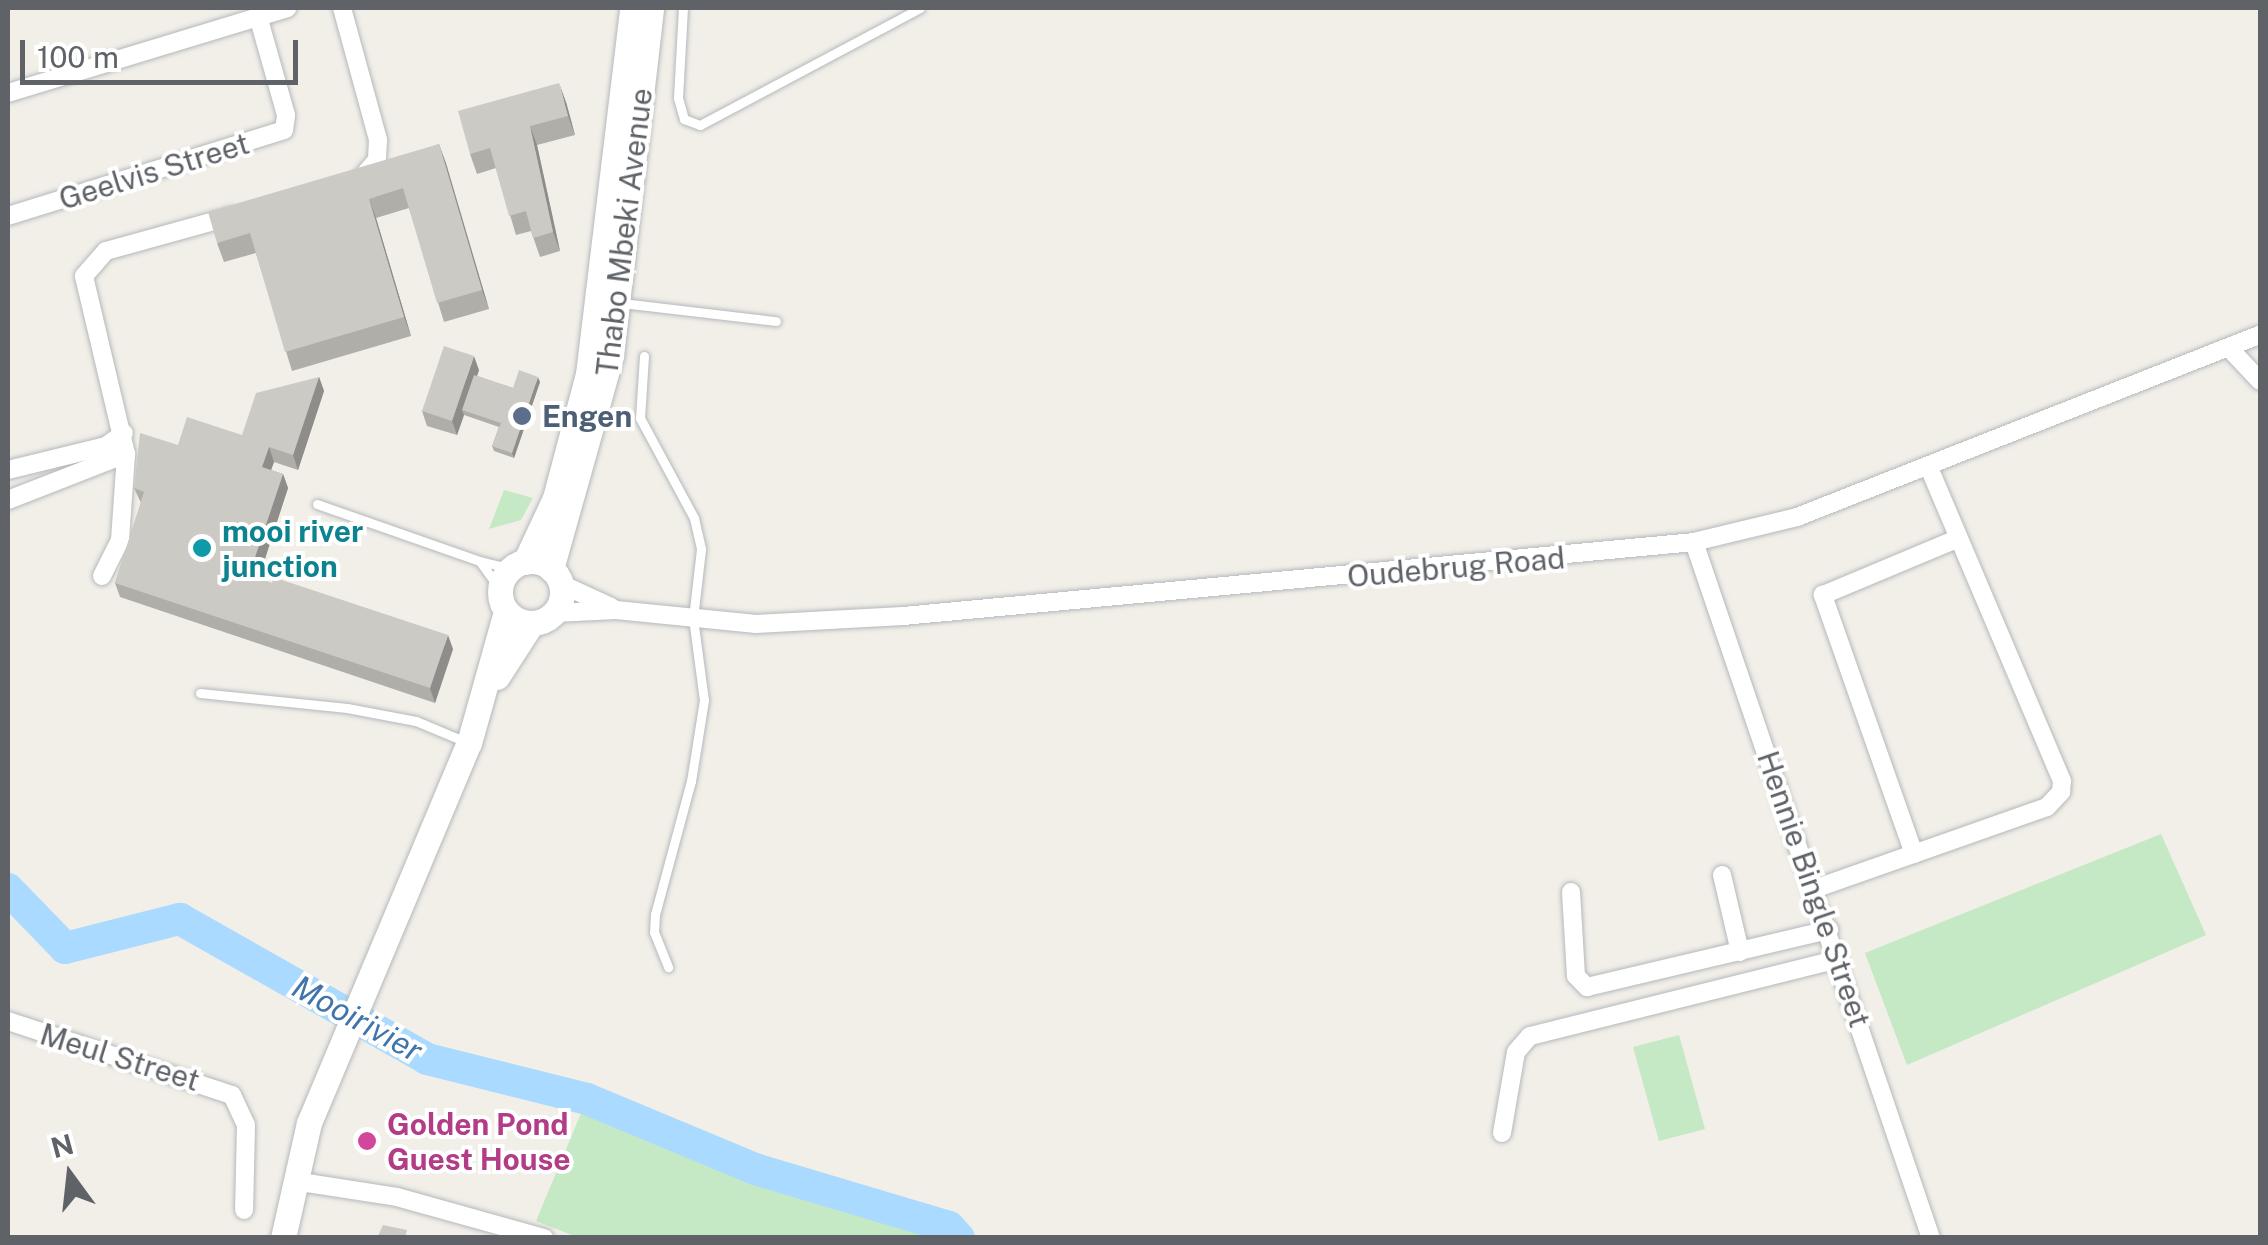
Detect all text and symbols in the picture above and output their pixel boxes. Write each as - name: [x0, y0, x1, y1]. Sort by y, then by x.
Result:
- scale bar: [25, 20, 302, 82]
- text: 100 m: [37, 39, 119, 75]
- street label: Thabo Mbeki Avenue: [588, 86, 660, 378]
- street label: Geelvis Street: [54, 125, 254, 217]
- place label: Engen: [542, 398, 632, 434]
- marker: Engen: [511, 405, 533, 427]
- place label: mooi river junction: [222, 513, 363, 584]
- marker: mooi river junction: [191, 537, 213, 559]
- street label: Oudebrug Road: [1346, 540, 1566, 594]
- street label: Hennie Bingle Street: [1750, 746, 1878, 1032]
- water label: Mooirivier: [285, 968, 429, 1070]
- street label: Meul Street: [36, 1016, 204, 1098]
- place label: Golden Pond Guest House: [387, 1106, 571, 1176]
- north arrow: [20, 1125, 120, 1225]
- text: N: [47, 1127, 77, 1164]
- marker: Golden Pond Guest House: [356, 1130, 378, 1152]

